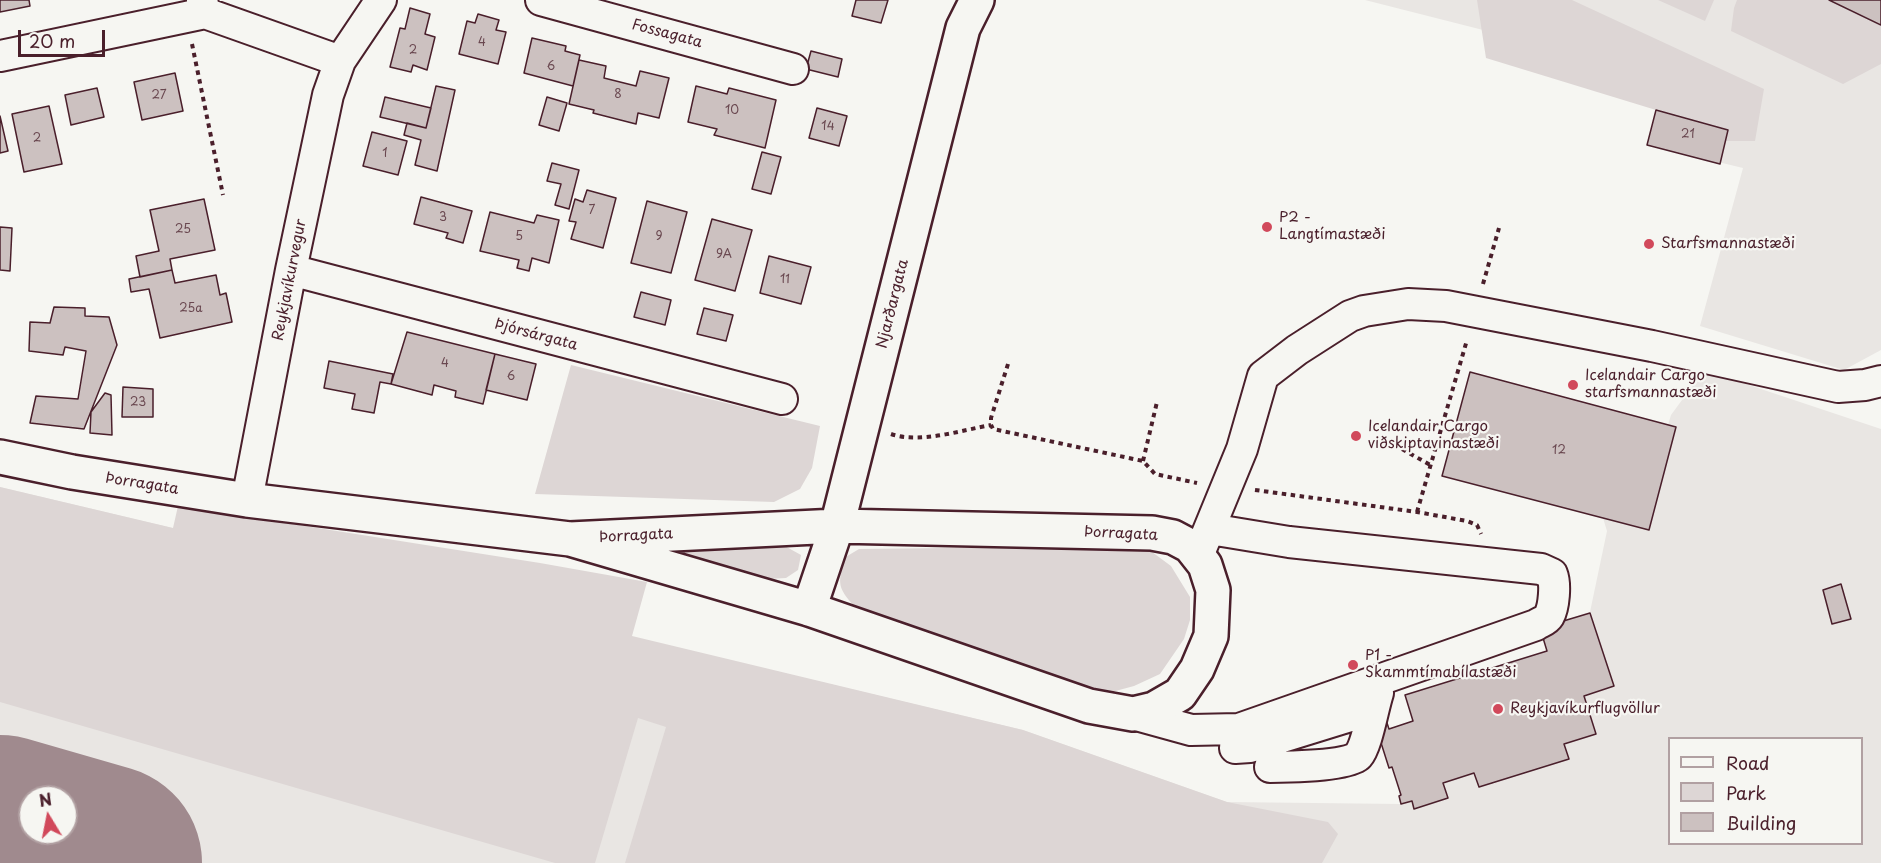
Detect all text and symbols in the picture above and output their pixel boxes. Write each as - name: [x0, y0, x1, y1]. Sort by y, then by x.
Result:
- street label: Fossagata: [630, 16, 704, 52]
- scale bar: [21, 18, 108, 56]
- text: 20 m: [29, 27, 75, 54]
- house number: 4: [478, 36, 486, 50]
- house number: 2: [409, 44, 417, 58]
- house number: 6: [547, 60, 555, 74]
- house number: 8: [614, 88, 622, 102]
- house number: 27: [152, 89, 166, 103]
- house number: 10: [725, 104, 739, 118]
- house number: 14: [821, 120, 835, 134]
- house number: 21: [1681, 128, 1695, 142]
- house number: 2: [33, 132, 41, 146]
- house number: 1: [382, 147, 388, 161]
- house number: 7: [589, 204, 595, 218]
- place label: P2 - Langtímastæði: [1279, 209, 1386, 244]
- house number: 3: [439, 211, 447, 225]
- street label: Reykjavíkurvegur: [269, 218, 311, 342]
- marker: P2 - Langtímastæði: [1260, 220, 1274, 234]
- house number: 25: [175, 223, 191, 237]
- house number: 5: [515, 230, 523, 244]
- house number: 9: [655, 230, 663, 244]
- place label: Starfsmannastæði: [1661, 235, 1795, 253]
- marker: Starfsmannastæði: [1642, 237, 1656, 251]
- house number: 9A: [716, 248, 732, 262]
- street label: Njarðargata: [873, 257, 913, 351]
- house number: 11: [780, 273, 790, 287]
- house number: 25a: [179, 302, 203, 316]
- street label: Þjórsárgata: [493, 315, 579, 355]
- house number: 4: [441, 357, 449, 371]
- place label: Icelandair Cargo starfsmannastæði: [1585, 367, 1717, 402]
- house number: 6: [507, 370, 515, 384]
- marker: Icelandair Cargo starfsmannastæði: [1566, 378, 1580, 392]
- house number: 23: [130, 396, 146, 410]
- place label: Icelandair Cargo viðskiptavinastæði: [1368, 418, 1499, 453]
- marker: Icelandair Cargo viðskiptavinastæði: [1349, 429, 1363, 443]
- house number: 12: [1552, 444, 1566, 458]
- street label: Þorragata: [104, 469, 180, 499]
- street label: Þorragata: [1084, 523, 1158, 545]
- street label: Þorragata: [599, 525, 673, 547]
- place label: P1 - Skammtímabílastæði: [1365, 647, 1517, 682]
- marker: P1 - Skammtímabílastæði: [1346, 658, 1360, 672]
- place label: Reykjavíkurflugvöllur: [1510, 700, 1660, 718]
- marker: Reykjavíkurflugvöllur: [1491, 702, 1505, 716]
- legend: [1668, 737, 1863, 845]
- text: Road: [1726, 749, 1770, 776]
- text: Park: [1726, 779, 1766, 806]
- north arrow: [18, 785, 78, 845]
- text: N: [37, 786, 54, 812]
- text: Building: [1726, 809, 1796, 836]

